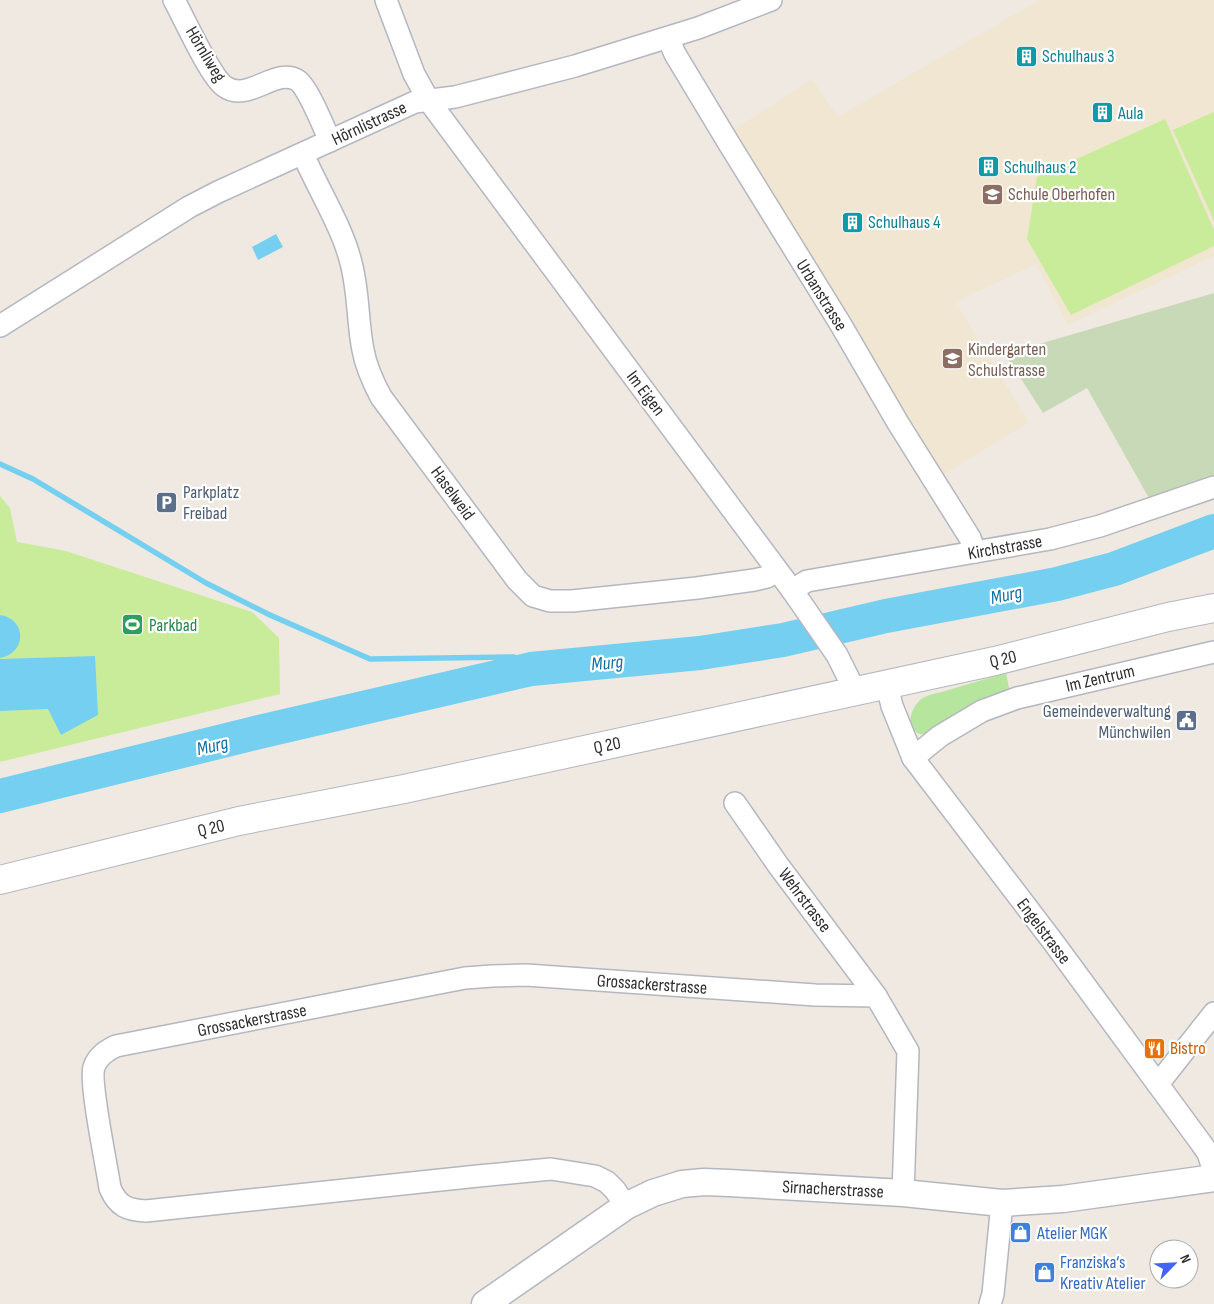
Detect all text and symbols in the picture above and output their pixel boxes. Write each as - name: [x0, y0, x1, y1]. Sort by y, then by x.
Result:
- street label: Hörnliweg: [181, 23, 230, 86]
- building icon: Schulhaus 3: [1014, 44, 1038, 68]
- place label: Schulhaus 3: [1042, 46, 1115, 67]
- street label: Hörnlistrasse: [328, 97, 410, 150]
- building icon: Aula: [1090, 101, 1114, 125]
- place label: Aula: [1117, 103, 1144, 124]
- building icon: Schulhaus 2: [976, 155, 1000, 179]
- place label: Schulhaus 2: [1004, 157, 1076, 178]
- school or university icon: Schule Oberhofen: [980, 182, 1004, 206]
- place label: Schule Oberhofen: [1008, 184, 1115, 205]
- building icon: Schulhaus 4: [840, 210, 864, 234]
- place label: Schulhaus 4: [868, 212, 941, 233]
- street label: Urbanstrasse: [792, 256, 852, 335]
- place label: Kindergarten Schulstrasse: [968, 339, 1046, 381]
- school or university icon: Kindergarten Schulstrasse: [940, 347, 964, 371]
- street label: Im Eigen: [622, 367, 669, 420]
- street label: Haselweid: [426, 462, 479, 524]
- place label: Parkplatz Freibad: [183, 482, 240, 524]
- parking icon: Parkplatz Freibad: [155, 490, 179, 514]
- street label: Kirchstrasse: [966, 531, 1044, 564]
- water label: Murg: [989, 581, 1024, 610]
- sports icon: Parkbad: [121, 613, 145, 637]
- place label: Parkbad: [149, 615, 197, 636]
- street label: Q 20: [987, 646, 1019, 673]
- water label: Murg: [590, 651, 624, 676]
- street label: Im Zentrum: [1064, 660, 1137, 697]
- place label: Gemeindeverwaltung Münchwilen: [1043, 701, 1171, 743]
- public building icon: Gemeindeverwaltung Münchwilen: [1175, 709, 1199, 733]
- water label: Murg: [194, 732, 231, 761]
- street label: Q 20: [592, 732, 623, 759]
- street label: Q 20: [195, 815, 227, 842]
- street label: Wehrstrasse: [774, 864, 836, 937]
- street label: Engelstrasse: [1012, 894, 1075, 968]
- street label: Grossackerstrasse: [596, 970, 708, 999]
- street label: Grossackerstrasse: [196, 1000, 308, 1041]
- restaurant icon: Bistro: [1142, 1036, 1166, 1060]
- place label: Bistro: [1170, 1038, 1206, 1059]
- street label: Sirnacherstrasse: [782, 1176, 884, 1203]
- shop icon: Atelier MGK: [1009, 1221, 1033, 1245]
- place label: Atelier MGK: [1036, 1223, 1108, 1244]
- north arrow: [1149, 1239, 1199, 1289]
- place label: Franziska‘s Kreativ Atelier: [1060, 1252, 1146, 1294]
- text: N: [1176, 1252, 1195, 1266]
- shop icon: Franziska‘s Kreativ Atelier: [1032, 1260, 1056, 1284]

